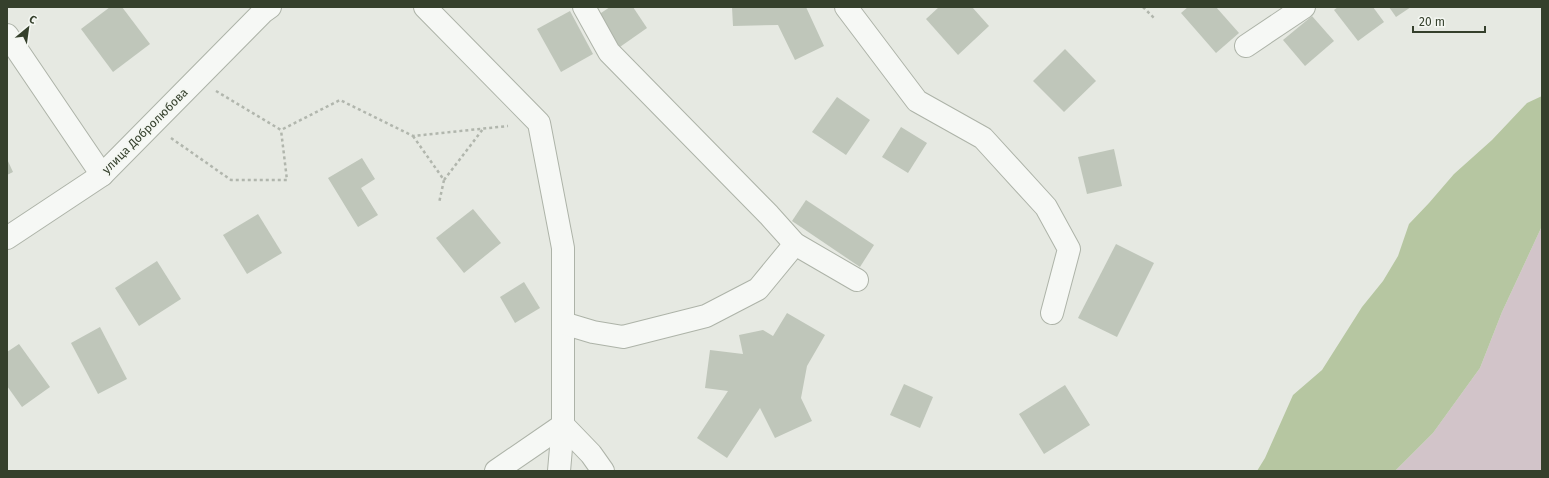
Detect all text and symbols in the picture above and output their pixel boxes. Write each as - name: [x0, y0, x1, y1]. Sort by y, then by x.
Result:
- north arrow: [8, 8, 48, 48]
- scale bar: [1413, 8, 1485, 34]
- text: С: [27, 12, 39, 27]
- text: 20 m: [1419, 15, 1445, 29]
- street label: улица Добролюбова: [99, 85, 191, 177]

